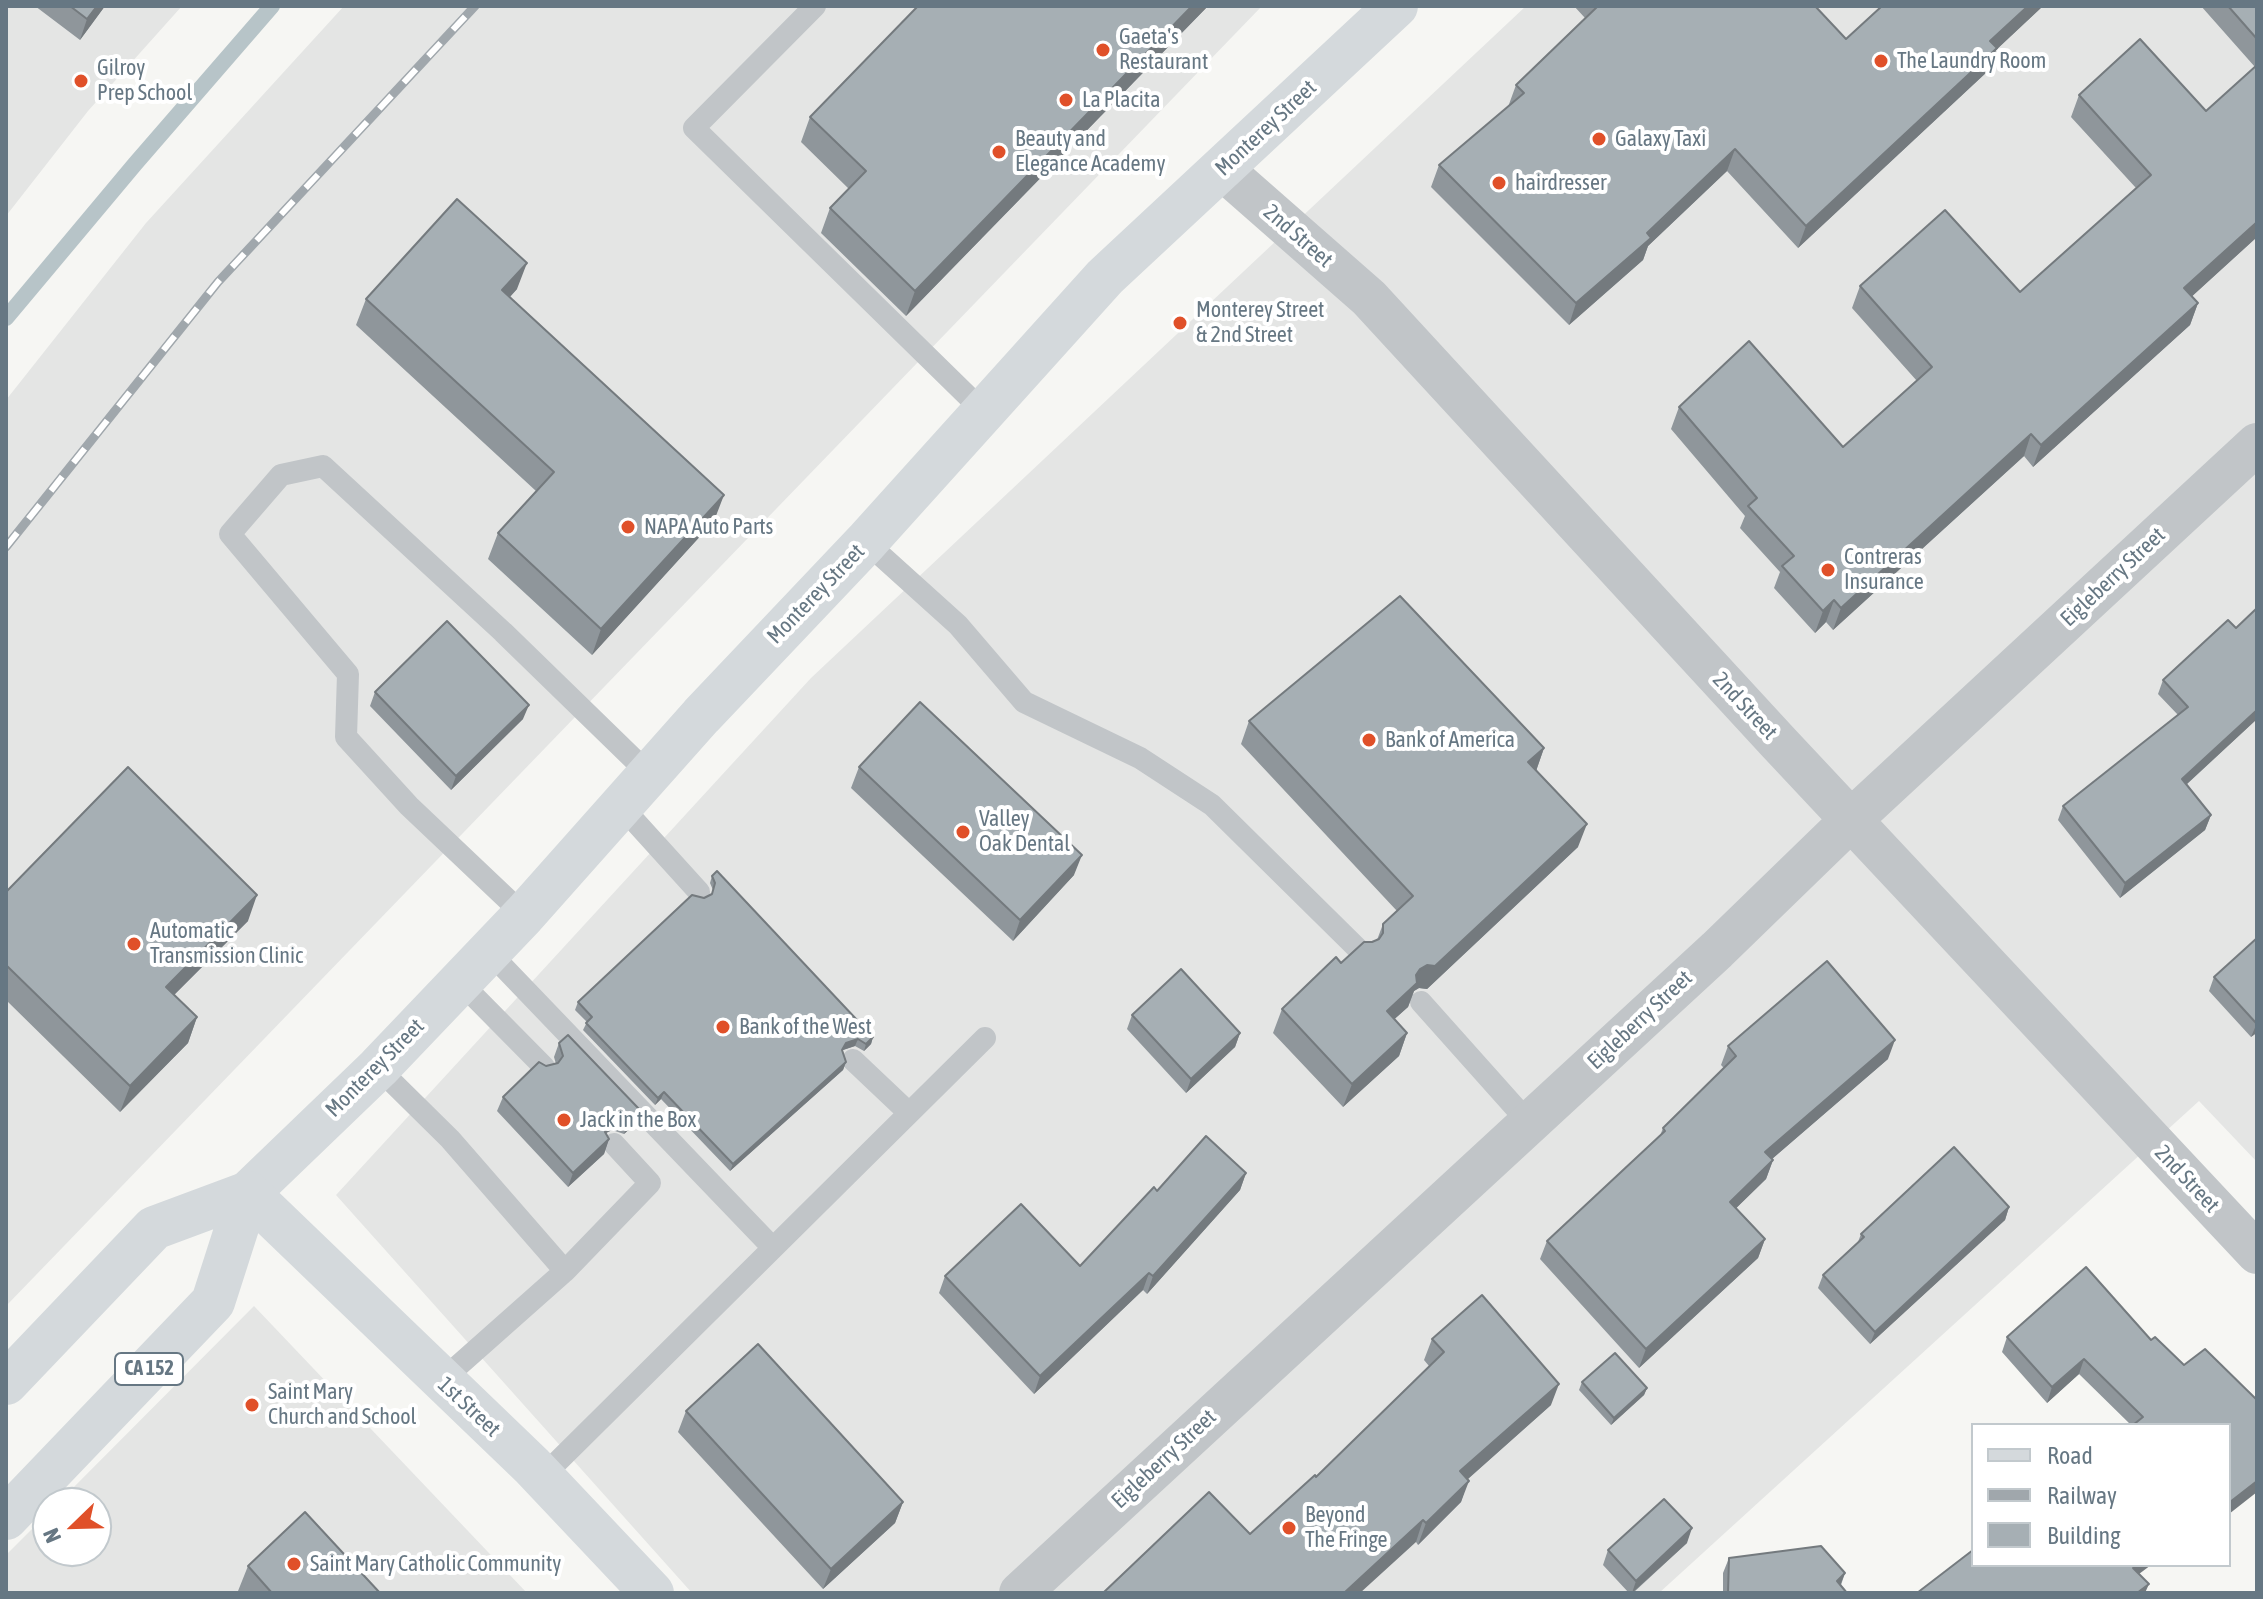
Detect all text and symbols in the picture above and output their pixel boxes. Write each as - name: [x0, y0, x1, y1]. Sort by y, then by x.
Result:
- place label: Gaeta's Restaurant: [1119, 24, 1208, 76]
- marker: Gaeta's Restaurant: [1094, 41, 1112, 59]
- place label: The Laundry Room: [1897, 48, 2046, 74]
- marker: The Laundry Room: [1872, 52, 1890, 70]
- place label: Gilroy Prep School: [97, 55, 192, 106]
- marker: Gilroy Prep School: [72, 72, 90, 90]
- street label: Monterey Street: [1210, 75, 1322, 181]
- place label: La Placita: [1082, 87, 1160, 113]
- marker: La Placita: [1057, 91, 1075, 109]
- place label: Beauty and Elegance Academy: [1015, 126, 1166, 178]
- place label: Galaxy Taxi: [1615, 126, 1706, 152]
- marker: Galaxy Taxi: [1590, 130, 1608, 148]
- marker: Beauty and Elegance Academy: [990, 143, 1008, 161]
- place label: hairdresser: [1515, 170, 1606, 196]
- marker: hairdresser: [1490, 174, 1508, 192]
- street label: 2nd Street: [1258, 199, 1338, 273]
- place label: Monterey Street & 2nd Street: [1196, 297, 1324, 348]
- marker: Monterey Street & 2nd Street: [1171, 314, 1189, 332]
- place label: NAPA Auto Parts: [644, 514, 773, 540]
- marker: NAPA Auto Parts: [619, 518, 637, 536]
- street label: Eigleberry Street: [2055, 522, 2171, 632]
- street label: Monterey Street: [762, 539, 870, 649]
- place label: Contreras Insurance: [1844, 544, 1924, 596]
- marker: Contreras Insurance: [1819, 561, 1837, 579]
- street label: 2nd Street: [1707, 667, 1783, 745]
- place label: Bank of America: [1385, 727, 1515, 753]
- marker: Bank of America: [1360, 731, 1378, 749]
- place label: Valley Oak Dental: [979, 806, 1070, 858]
- marker: Valley Oak Dental: [954, 823, 972, 841]
- place label: Automatic Transmission Clinic: [150, 918, 303, 970]
- marker: Automatic Transmission Clinic: [125, 935, 143, 953]
- street label: Eigleberry Street: [1582, 965, 1698, 1075]
- street label: Monterey Street: [320, 1013, 430, 1123]
- place label: Bank of the West: [739, 1014, 872, 1040]
- marker: Bank of the West: [714, 1018, 732, 1036]
- place label: Jack in the Box: [580, 1107, 696, 1133]
- marker: Jack in the Box: [555, 1111, 573, 1129]
- street label: 2nd Street: [2149, 1140, 2225, 1218]
- road number: CA 152: [115, 1353, 183, 1385]
- street label: 1st Street: [432, 1372, 506, 1442]
- place label: Saint Mary Church and School: [268, 1379, 416, 1430]
- marker: Saint Mary Church and School: [243, 1396, 261, 1414]
- street label: Eigleberry Street: [1106, 1404, 1222, 1514]
- legend: [1971, 1423, 2231, 1567]
- text: Road: [2047, 1442, 2093, 1469]
- text: Railway: [2047, 1482, 2117, 1509]
- north arrow: [32, 1487, 112, 1567]
- place label: Beyond The Fringe: [1305, 1502, 1388, 1554]
- marker: Beyond The Fringe: [1280, 1519, 1298, 1537]
- text: Building: [2047, 1522, 2120, 1549]
- text: N: [37, 1525, 66, 1547]
- place label: Saint Mary Catholic Community: [310, 1551, 561, 1577]
- marker: Saint Mary Catholic Community: [285, 1555, 303, 1573]

